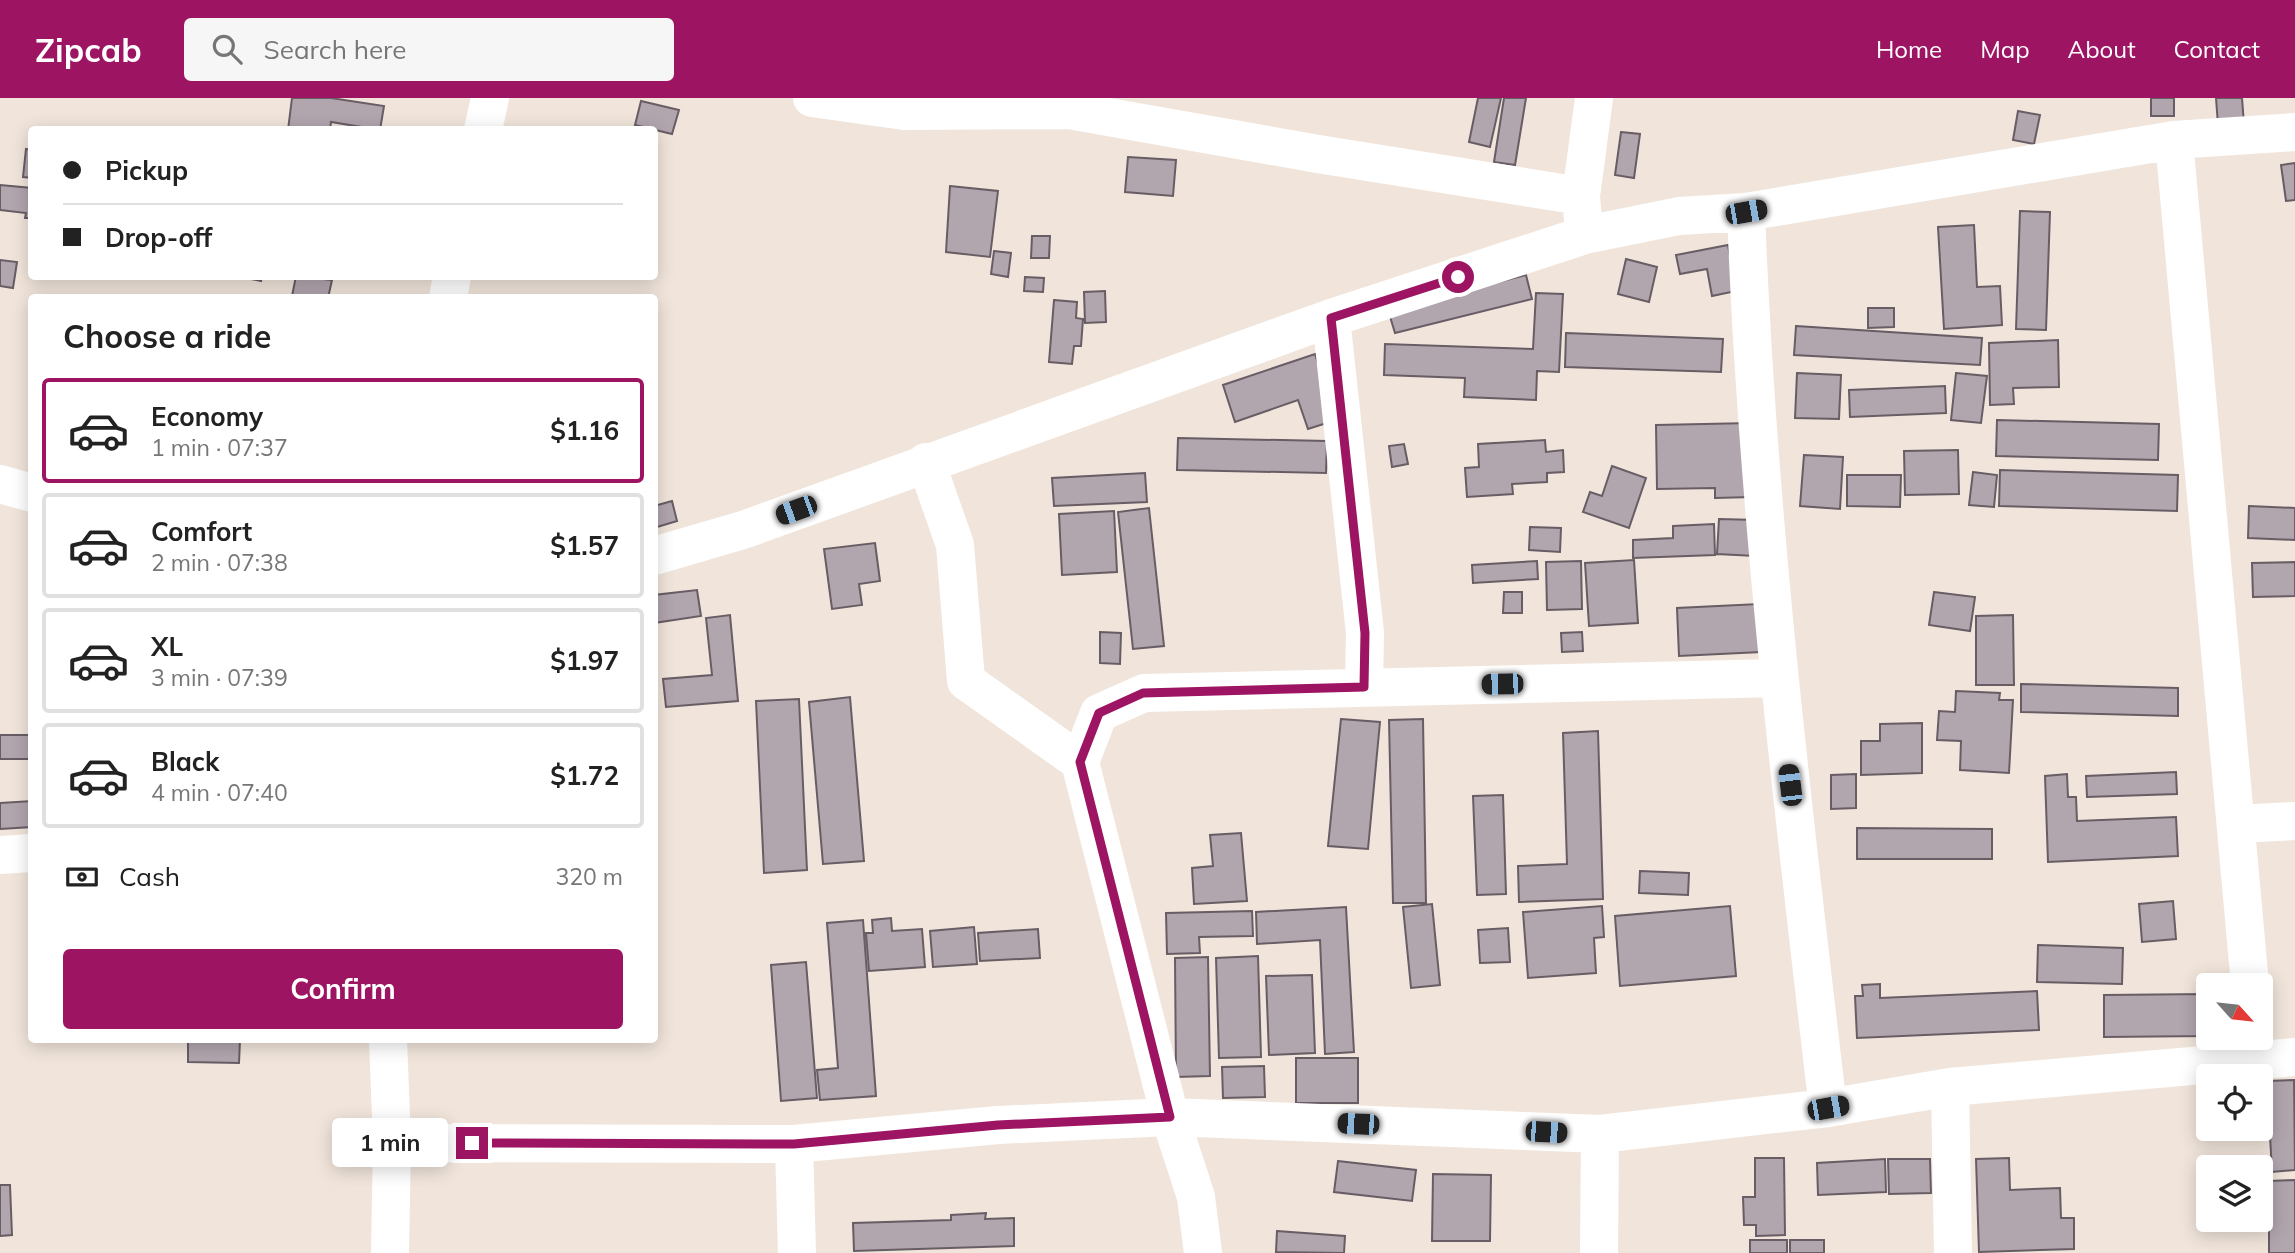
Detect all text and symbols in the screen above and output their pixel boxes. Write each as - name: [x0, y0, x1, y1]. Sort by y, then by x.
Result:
- search box: [184, 18, 674, 81]
- text: Zipcab: [35, 29, 142, 70]
- icon: search: [208, 30, 246, 68]
- text: Search here: [264, 33, 407, 66]
- text: Home: [1876, 34, 1942, 64]
- text: Map: [1980, 34, 2030, 64]
- text: About: [2068, 34, 2136, 64]
- text: Contact: [2174, 34, 2260, 64]
- text: Pickup: [105, 154, 188, 187]
- car: [1724, 198, 1769, 226]
- text: Drop-off: [105, 221, 212, 254]
- route start: [1442, 261, 1474, 293]
- text: Choose a ride: [63, 316, 271, 356]
- icon: car: [67, 399, 130, 462]
- text: Economy: [151, 400, 263, 433]
- text: $1.16: [550, 414, 619, 447]
- text: 1 min · 07:37: [151, 433, 288, 462]
- car: [773, 493, 820, 527]
- icon: car: [67, 514, 130, 577]
- text: Comfort: [151, 515, 252, 548]
- text: $1.57: [550, 529, 619, 562]
- text: 2 min · 07:38: [151, 548, 288, 577]
- icon: car: [67, 629, 130, 692]
- text: XL: [151, 630, 183, 663]
- text: $1.97: [550, 644, 619, 677]
- text: 3 min · 07:39: [151, 663, 288, 692]
- car: [1481, 673, 1524, 695]
- icon: car: [67, 744, 130, 807]
- text: Black: [151, 745, 219, 778]
- text: $1.72: [550, 759, 619, 792]
- car: [1778, 763, 1803, 807]
- text: 4 min · 07:40: [151, 778, 288, 807]
- icon: cash: [63, 858, 101, 896]
- text: Cash: [119, 860, 180, 893]
- text: 320 m: [555, 862, 623, 891]
- button: Confirm: [63, 949, 623, 1029]
- north arrow: [2196, 973, 2273, 1050]
- map controls: [2196, 973, 2273, 1232]
- button: locate: [2196, 1064, 2273, 1141]
- car: [1806, 1094, 1851, 1122]
- car: [1337, 1113, 1380, 1135]
- callout: 1 min: [332, 1118, 448, 1168]
- car: [1525, 1120, 1568, 1144]
- route end: [456, 1127, 488, 1159]
- text: 1 min: [360, 1128, 420, 1157]
- button: layers: [2196, 1155, 2273, 1232]

